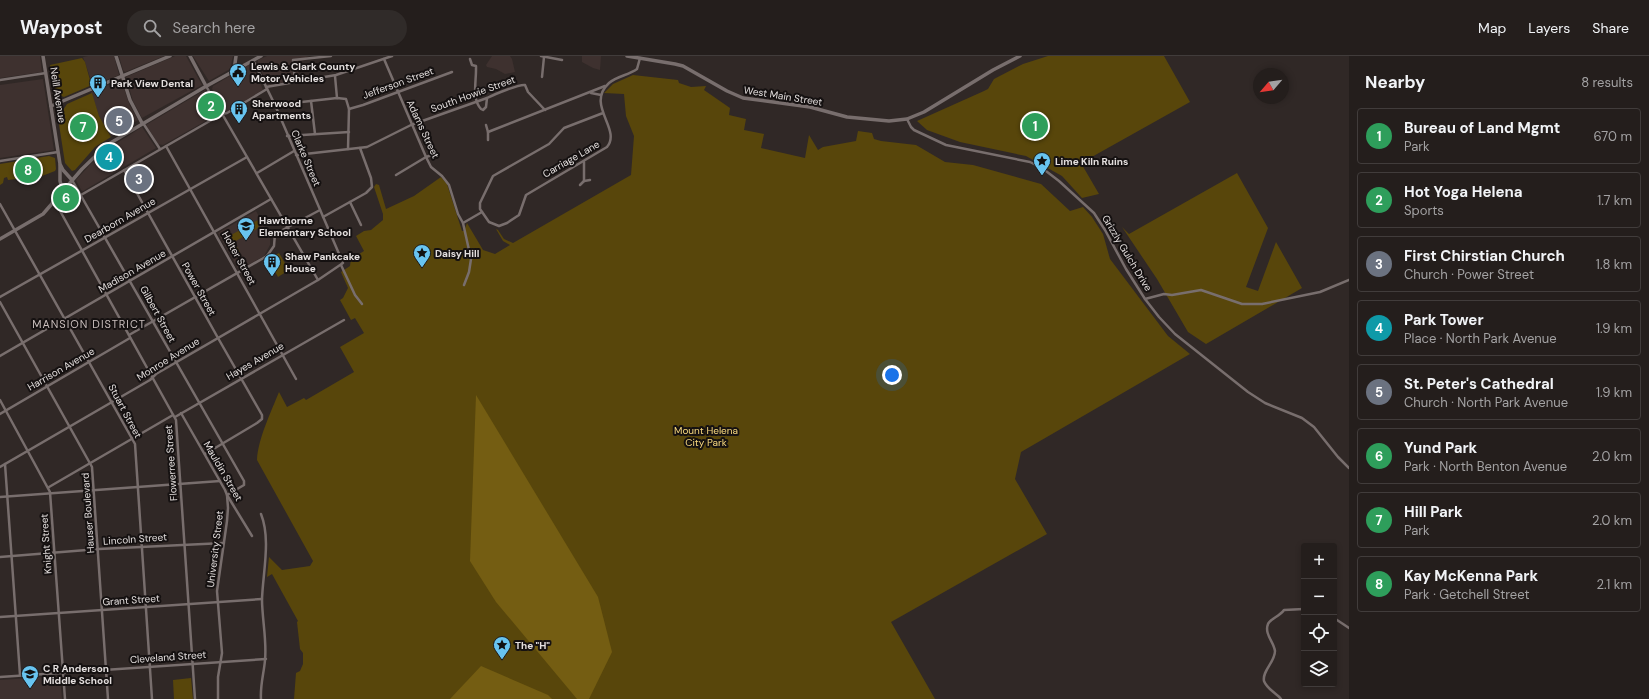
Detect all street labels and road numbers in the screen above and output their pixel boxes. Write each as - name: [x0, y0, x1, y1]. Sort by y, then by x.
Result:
- street label: Jefferson Street: [361, 64, 435, 102]
- street label: Neill Avenue: [47, 66, 69, 124]
- street label: South Howie Street: [429, 73, 517, 115]
- street label: West Main Street: [743, 83, 823, 109]
- street label: Adams Street: [404, 98, 442, 160]
- street label: Clarke Street: [288, 128, 324, 188]
- street label: Carriage Lane: [540, 137, 602, 181]
- street label: Dearborn Avenue: [82, 194, 158, 246]
- street label: Grizzly Gulch Drive: [1099, 213, 1155, 294]
- street label: Holter Street: [219, 229, 259, 287]
- street label: Madison Avenue: [96, 246, 168, 296]
- street label: Power Street: [179, 260, 219, 318]
- street label: Gilbert Street: [137, 283, 179, 345]
- street label: Monroe Avenue: [134, 334, 202, 384]
- street label: Hayes Avenue: [224, 339, 286, 383]
- street label: Harrison Avenue: [25, 344, 97, 393]
- street label: Stuart Street: [105, 382, 145, 440]
- street label: Flowerree Street: [162, 425, 180, 501]
- street label: Mauldin Street: [201, 439, 245, 503]
- street label: Hauser Boulevard: [79, 472, 97, 554]
- street label: University Street: [204, 510, 226, 588]
- street label: Knight Street: [37, 513, 55, 574]
- street label: Lincoln Street: [103, 530, 167, 548]
- street label: Grant Street: [102, 592, 160, 608]
- street label: Cleveland Street: [130, 648, 207, 666]

